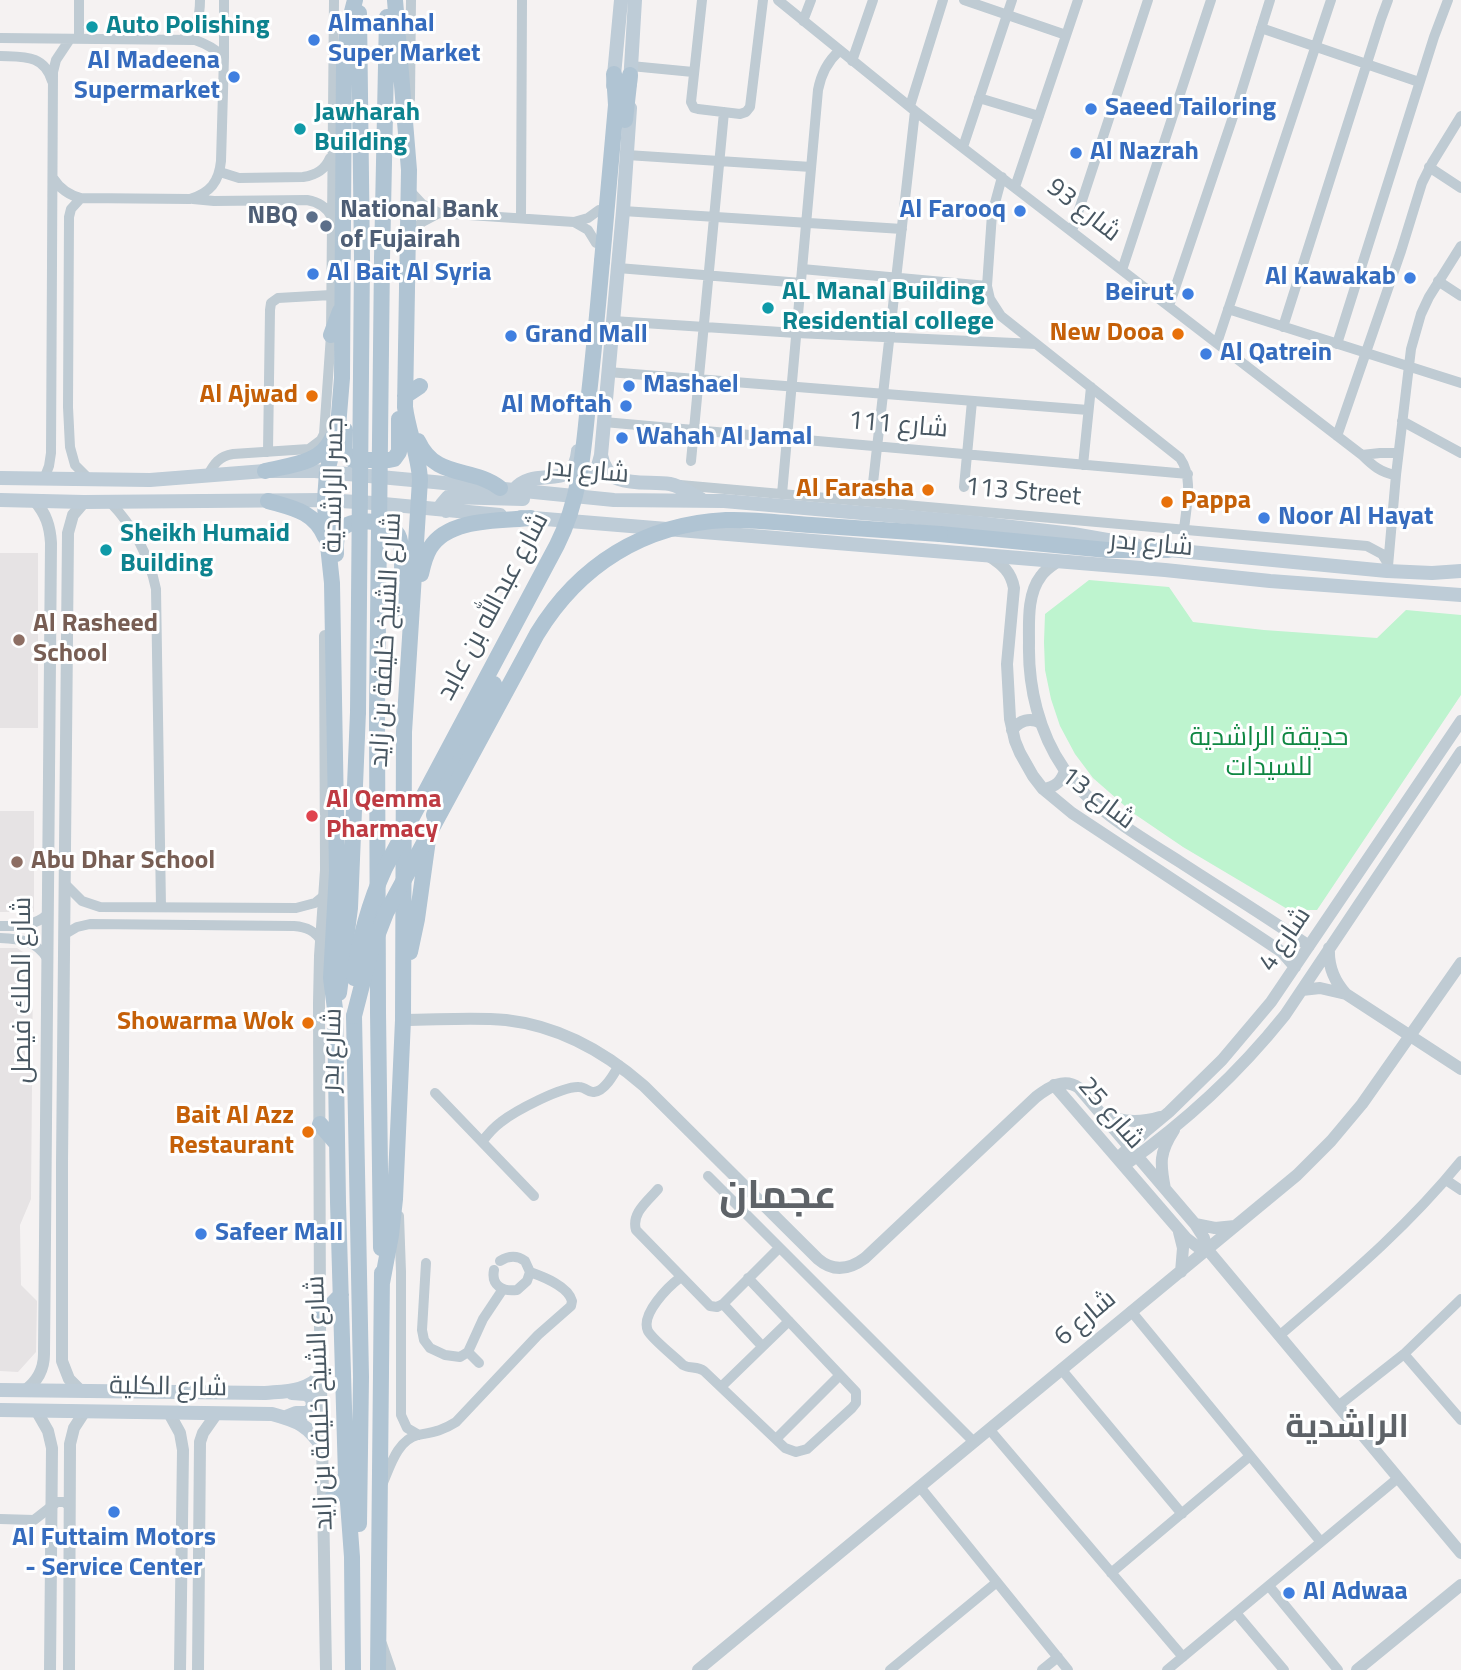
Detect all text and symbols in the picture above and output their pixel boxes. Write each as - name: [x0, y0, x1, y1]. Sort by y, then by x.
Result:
- place label: Almanhal Super Market: [328, 9, 480, 70]
- place label: Auto Polishing: [106, 11, 270, 43]
- marker: Auto Polishing: [84, 19, 100, 35]
- marker: Almanhal Super Market: [306, 32, 322, 48]
- place label: Al Madeena Supermarket: [74, 46, 220, 108]
- marker: Al Madeena Supermarket: [226, 69, 242, 85]
- place label: Saeed Tailoring: [1105, 93, 1276, 125]
- place label: Jawharah Building: [314, 98, 420, 160]
- marker: Saeed Tailoring: [1083, 101, 1099, 117]
- marker: Jawharah Building: [292, 121, 308, 137]
- place label: Al Nazrah: [1090, 137, 1199, 169]
- marker: Al Nazrah: [1068, 145, 1084, 161]
- street label: شارع 93: [1040, 172, 1126, 250]
- place label: National Bank of Fujairah: [340, 195, 499, 256]
- place label: Al Farooq: [900, 195, 1006, 227]
- place label: NBQ: [247, 201, 298, 233]
- marker: Al Farooq: [1012, 203, 1028, 219]
- marker: NBQ: [304, 209, 320, 225]
- marker: National Bank of Fujairah: [318, 218, 334, 234]
- place label: Al Bait Al Syria: [327, 258, 491, 290]
- place label: Al Kawakab: [1265, 262, 1396, 294]
- marker: Al Bait Al Syria: [305, 266, 321, 282]
- marker: Al Kawakab: [1402, 270, 1418, 286]
- place label: AL Manal Building Residential college: [782, 277, 994, 338]
- place label: Beirut: [1105, 278, 1174, 310]
- marker: Beirut: [1180, 286, 1196, 302]
- marker: AL Manal Building Residential college: [760, 300, 776, 316]
- place label: New Dooa: [1050, 318, 1164, 350]
- place label: Grand Mall: [525, 320, 648, 352]
- marker: New Dooa: [1170, 326, 1186, 342]
- marker: Grand Mall: [503, 328, 519, 344]
- place label: Al Qatrein: [1220, 338, 1332, 370]
- marker: Al Qatrein: [1198, 346, 1214, 362]
- place label: Mashael: [643, 370, 739, 402]
- marker: Mashael: [621, 378, 637, 394]
- place label: Al Ajwad: [200, 380, 298, 412]
- marker: Al Ajwad: [304, 388, 320, 404]
- place label: Al Moftah: [501, 390, 612, 422]
- marker: Al Moftah: [618, 398, 634, 414]
- street label: شارع 111: [847, 406, 949, 446]
- street label: جسر الراشدية: [318, 417, 352, 553]
- place label: Wahah Al Jamal: [636, 422, 812, 454]
- marker: Wahah Al Jamal: [614, 430, 630, 446]
- street label: شارع بدر: [544, 453, 630, 491]
- street label: 113 Street: [964, 472, 1082, 514]
- place label: Al Farasha: [796, 474, 914, 506]
- marker: Al Farasha: [920, 482, 936, 498]
- place label: Pappa: [1181, 486, 1251, 518]
- marker: Pappa: [1159, 494, 1175, 510]
- place label: Noor Al Hayat: [1278, 502, 1434, 534]
- street label: شارع عبدالله بن عابد: [431, 508, 557, 706]
- marker: Noor Al Hayat: [1256, 510, 1272, 526]
- street label: شارع الشيخ خليفة بن زايد: [365, 512, 409, 768]
- place label: Sheikh Humaid Building: [120, 519, 290, 580]
- street label: شارع بدر: [1108, 526, 1194, 564]
- marker: Sheikh Humaid Building: [98, 542, 114, 558]
- place label: Al Rasheed School: [33, 609, 158, 670]
- marker: Al Rasheed School: [11, 632, 27, 648]
- park label: حديقة الراشدية للسيدات: [1190, 723, 1348, 784]
- street label: شارع 13: [1054, 761, 1140, 837]
- place label: Al Qemma Pharmacy: [326, 785, 442, 846]
- marker: Al Qemma Pharmacy: [304, 808, 320, 824]
- place label: Abu Dhar School: [31, 846, 215, 878]
- marker: Abu Dhar School: [9, 854, 25, 870]
- street label: شارع الملك فيصل: [8, 897, 40, 1083]
- street label: شارع 4: [1253, 902, 1319, 978]
- place label: Showarma Wok: [117, 1007, 294, 1039]
- street label: شارع بدر: [316, 1008, 350, 1092]
- marker: Showarma Wok: [300, 1015, 316, 1031]
- street label: شارع 25: [1070, 1072, 1150, 1156]
- place label: Bait Al Azz Restaurant: [169, 1101, 294, 1162]
- marker: Bait Al Azz Restaurant: [300, 1124, 316, 1140]
- district label: عجمان: [719, 1174, 837, 1222]
- place label: Safeer Mall: [215, 1218, 343, 1250]
- marker: Safeer Mall: [193, 1226, 209, 1242]
- street label: شارع الشيخ خليفة بن زايد: [301, 1275, 341, 1531]
- street label: شارع 6: [1049, 1284, 1123, 1354]
- street label: شارع الكلية: [109, 1371, 227, 1405]
- district label: الراشدية: [1285, 1409, 1409, 1449]
- marker: Al Futtaim Motors - Service Center: [106, 1504, 122, 1520]
- place label: Al Futtaim Motors - Service Center: [12, 1523, 216, 1584]
- place label: Al Adwaa: [1303, 1577, 1408, 1609]
- marker: Al Adwaa: [1281, 1585, 1297, 1601]

